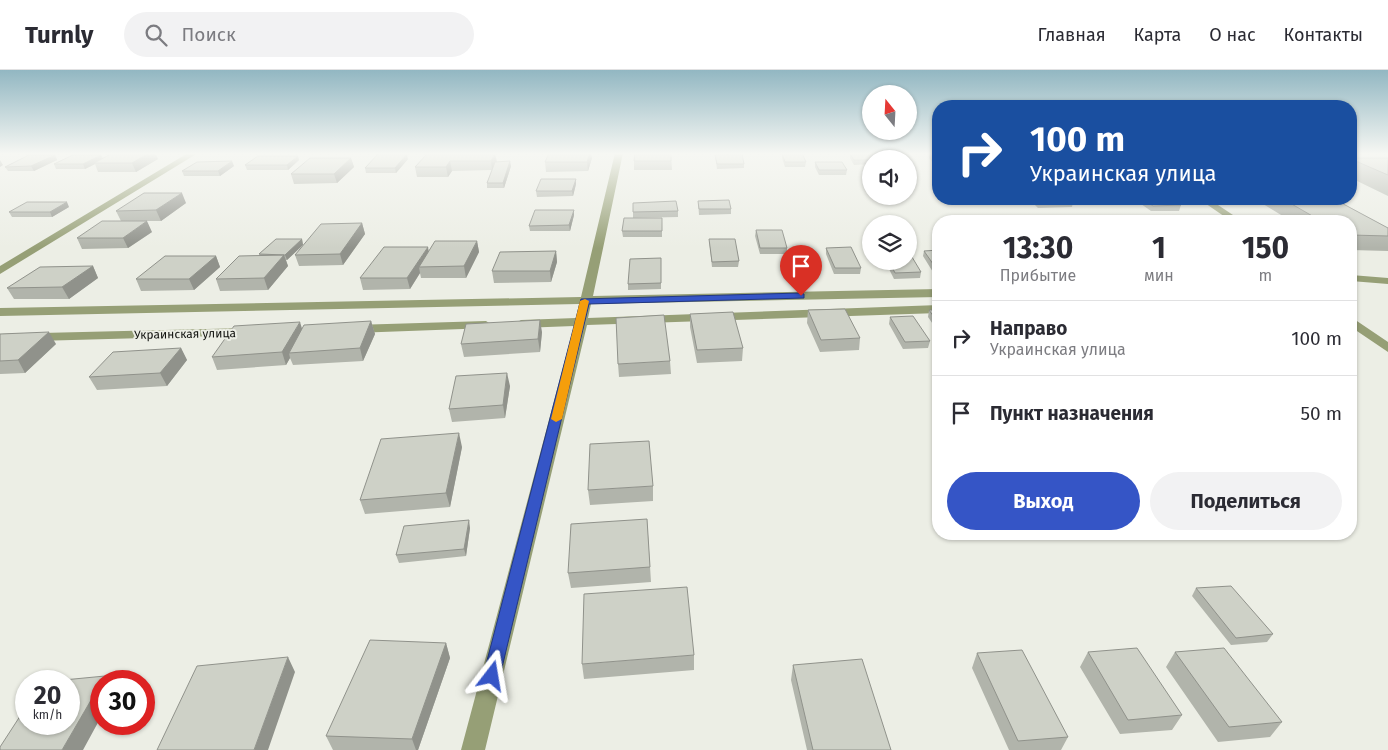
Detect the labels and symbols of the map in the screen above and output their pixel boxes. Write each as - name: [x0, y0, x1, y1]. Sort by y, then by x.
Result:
- north arrow: [862, 85, 918, 140]
- pin: [780, 245, 822, 296]
- street label: Украинская улица: [134, 326, 236, 342]
- position arrow: [465, 649, 517, 701]
- speed limit sign: 30: [90, 670, 155, 735]

